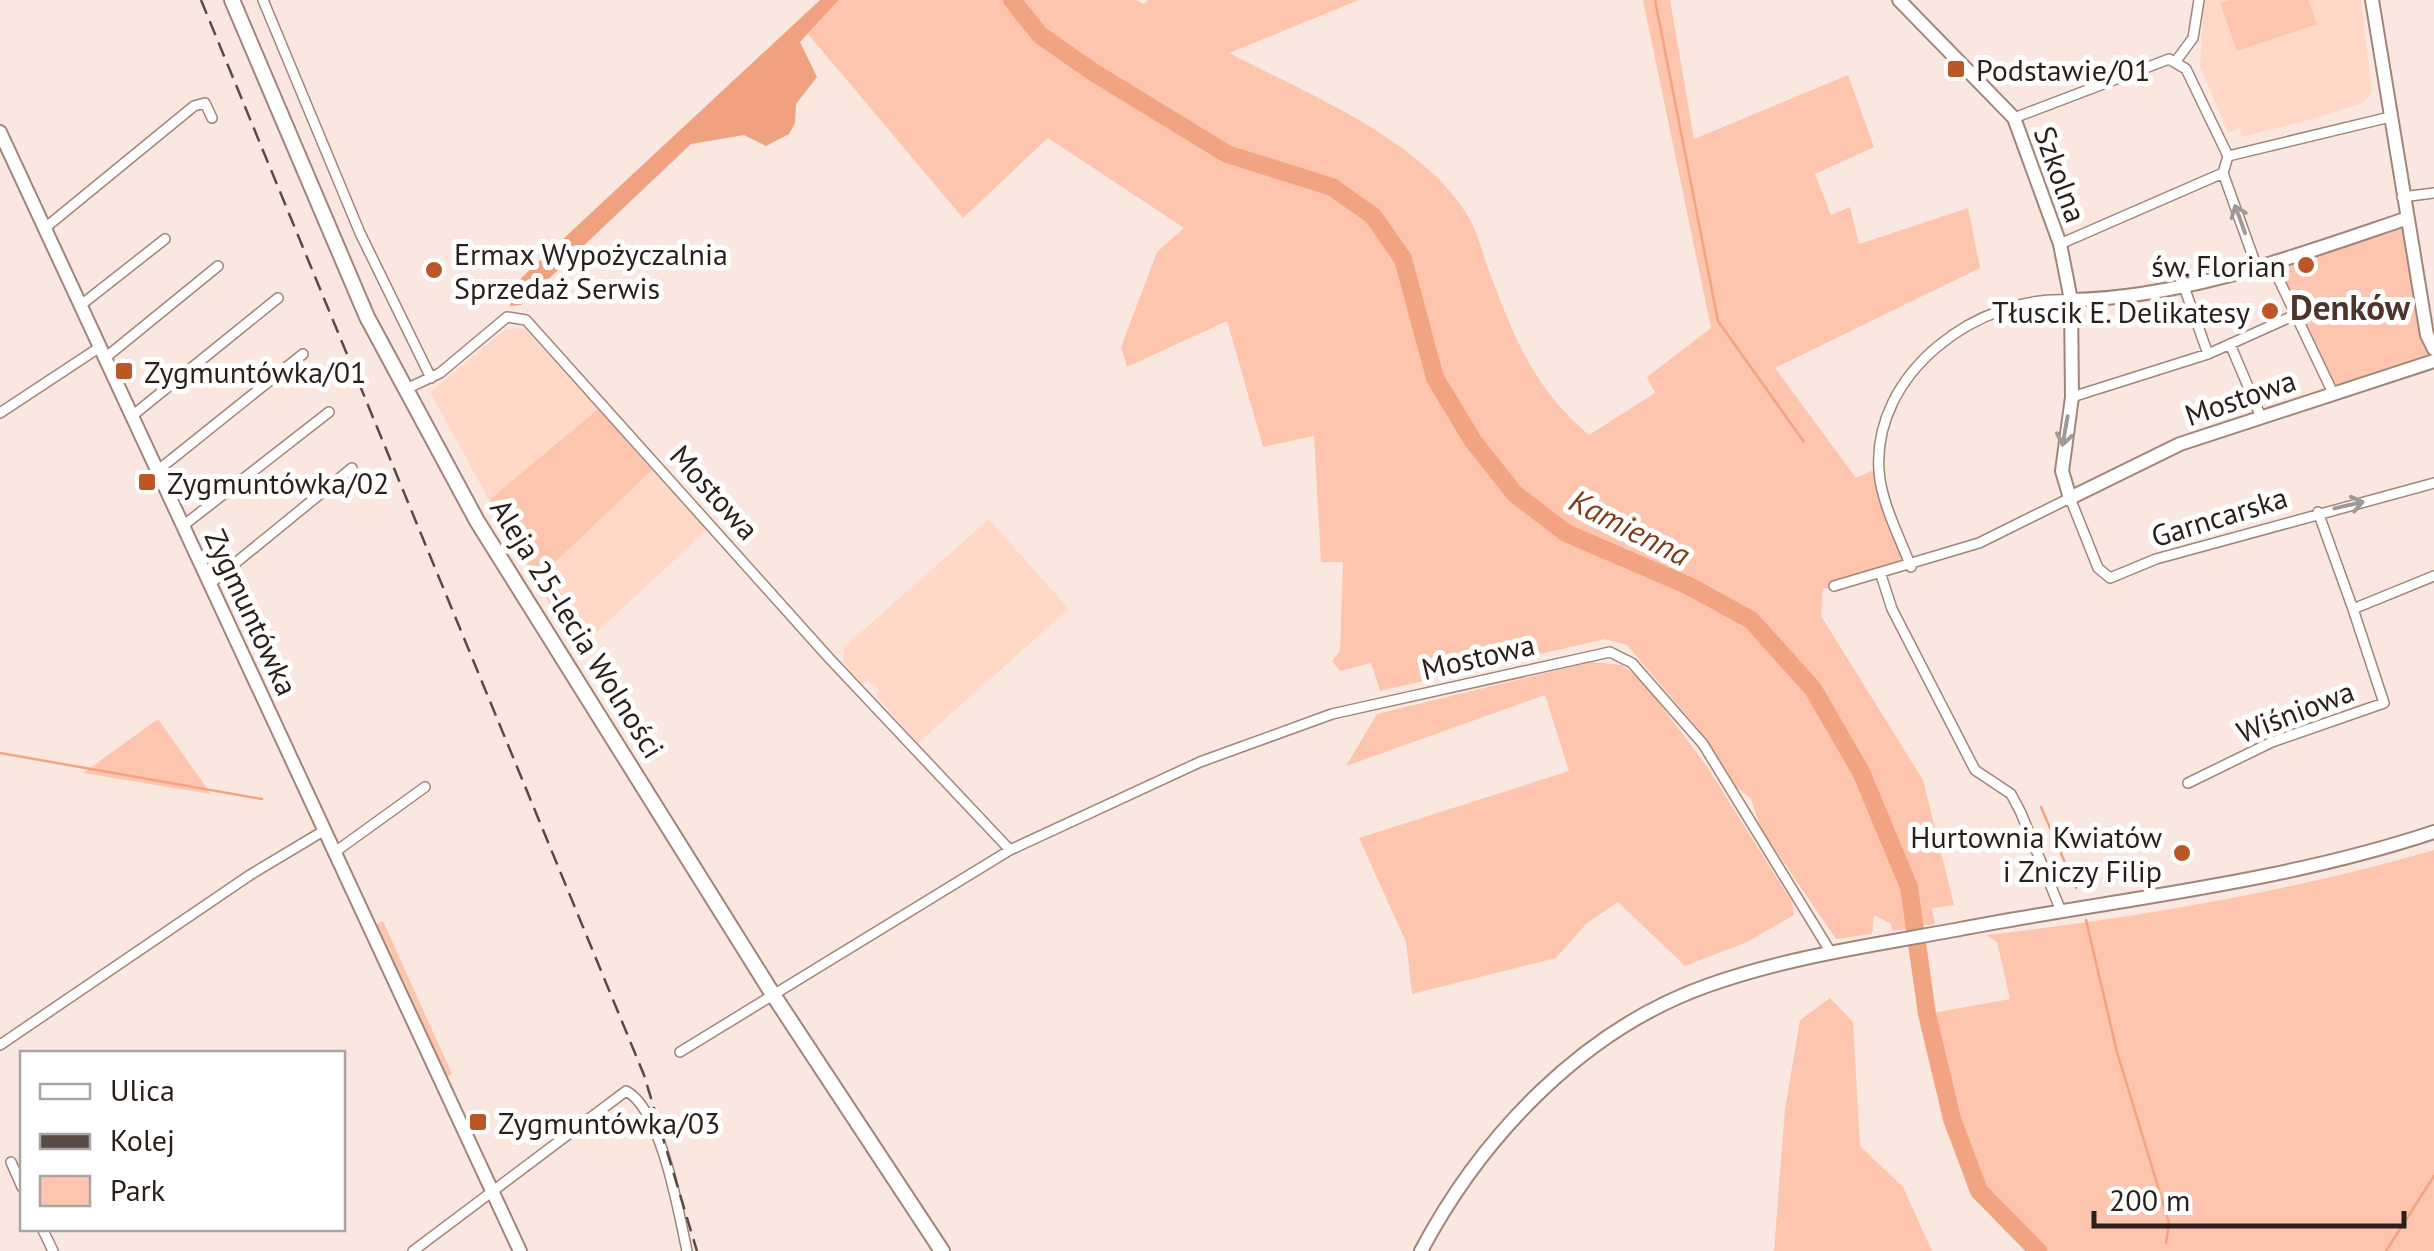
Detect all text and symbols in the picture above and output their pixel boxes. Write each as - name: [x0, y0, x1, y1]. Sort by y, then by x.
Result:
- place label: Podstawie/01: [1976, 50, 2150, 89]
- marker: Podstawie/01: [1945, 58, 1967, 80]
- street label: Szkolna: [2026, 121, 2096, 227]
- one-way arrow: [2229, 203, 2247, 235]
- place label: Ermax Wypożyczalnia Sprzedaż Serwis: [454, 234, 728, 307]
- place label: św. Florian: [2151, 246, 2286, 285]
- marker: św. Florian: [2295, 254, 2317, 276]
- marker: Ermax Wypożyczalnia Sprzedaż Serwis: [423, 259, 445, 281]
- district label: Denków: [2290, 284, 2411, 330]
- place label: Tłuscik E. Delikatesy: [1992, 292, 2250, 331]
- marker: Tłuscik E. Delikatesy: [2259, 300, 2281, 322]
- place label: Zygmuntówka/01: [144, 352, 366, 391]
- marker: Zygmuntówka/01: [113, 360, 135, 382]
- street label: Mostowa: [2179, 360, 2301, 434]
- one-way arrow: [2055, 414, 2074, 447]
- street label: Mostowa: [662, 436, 768, 548]
- place label: Zygmuntówka/02: [167, 463, 389, 502]
- marker: Zygmuntówka/02: [136, 471, 158, 493]
- street label: Garncarska: [2146, 477, 2292, 555]
- water label: Kamienna: [1563, 479, 1698, 575]
- street label: Aleja 25-lecia Wolności: [482, 491, 674, 765]
- one-way arrow: [2332, 495, 2364, 513]
- street label: Zygmuntówka: [196, 523, 308, 701]
- street label: Mostowa: [1418, 624, 1538, 688]
- street label: Wiśniowa: [2231, 671, 2359, 751]
- place label: Hurtownia Kwiatów i Zniczy Filip: [1910, 817, 2162, 890]
- marker: Hurtownia Kwiatów i Zniczy Filip: [2171, 842, 2193, 864]
- legend: [20, 1051, 345, 1231]
- text: Ulica: [110, 1070, 175, 1109]
- place label: Zygmuntówka/03: [498, 1103, 720, 1142]
- marker: Zygmuntówka/03: [467, 1111, 489, 1133]
- text: Kolej: [110, 1120, 175, 1159]
- scale bar: [2094, 1166, 2404, 1228]
- text: Park: [110, 1170, 166, 1209]
- text: 200 m: [2109, 1180, 2190, 1219]

